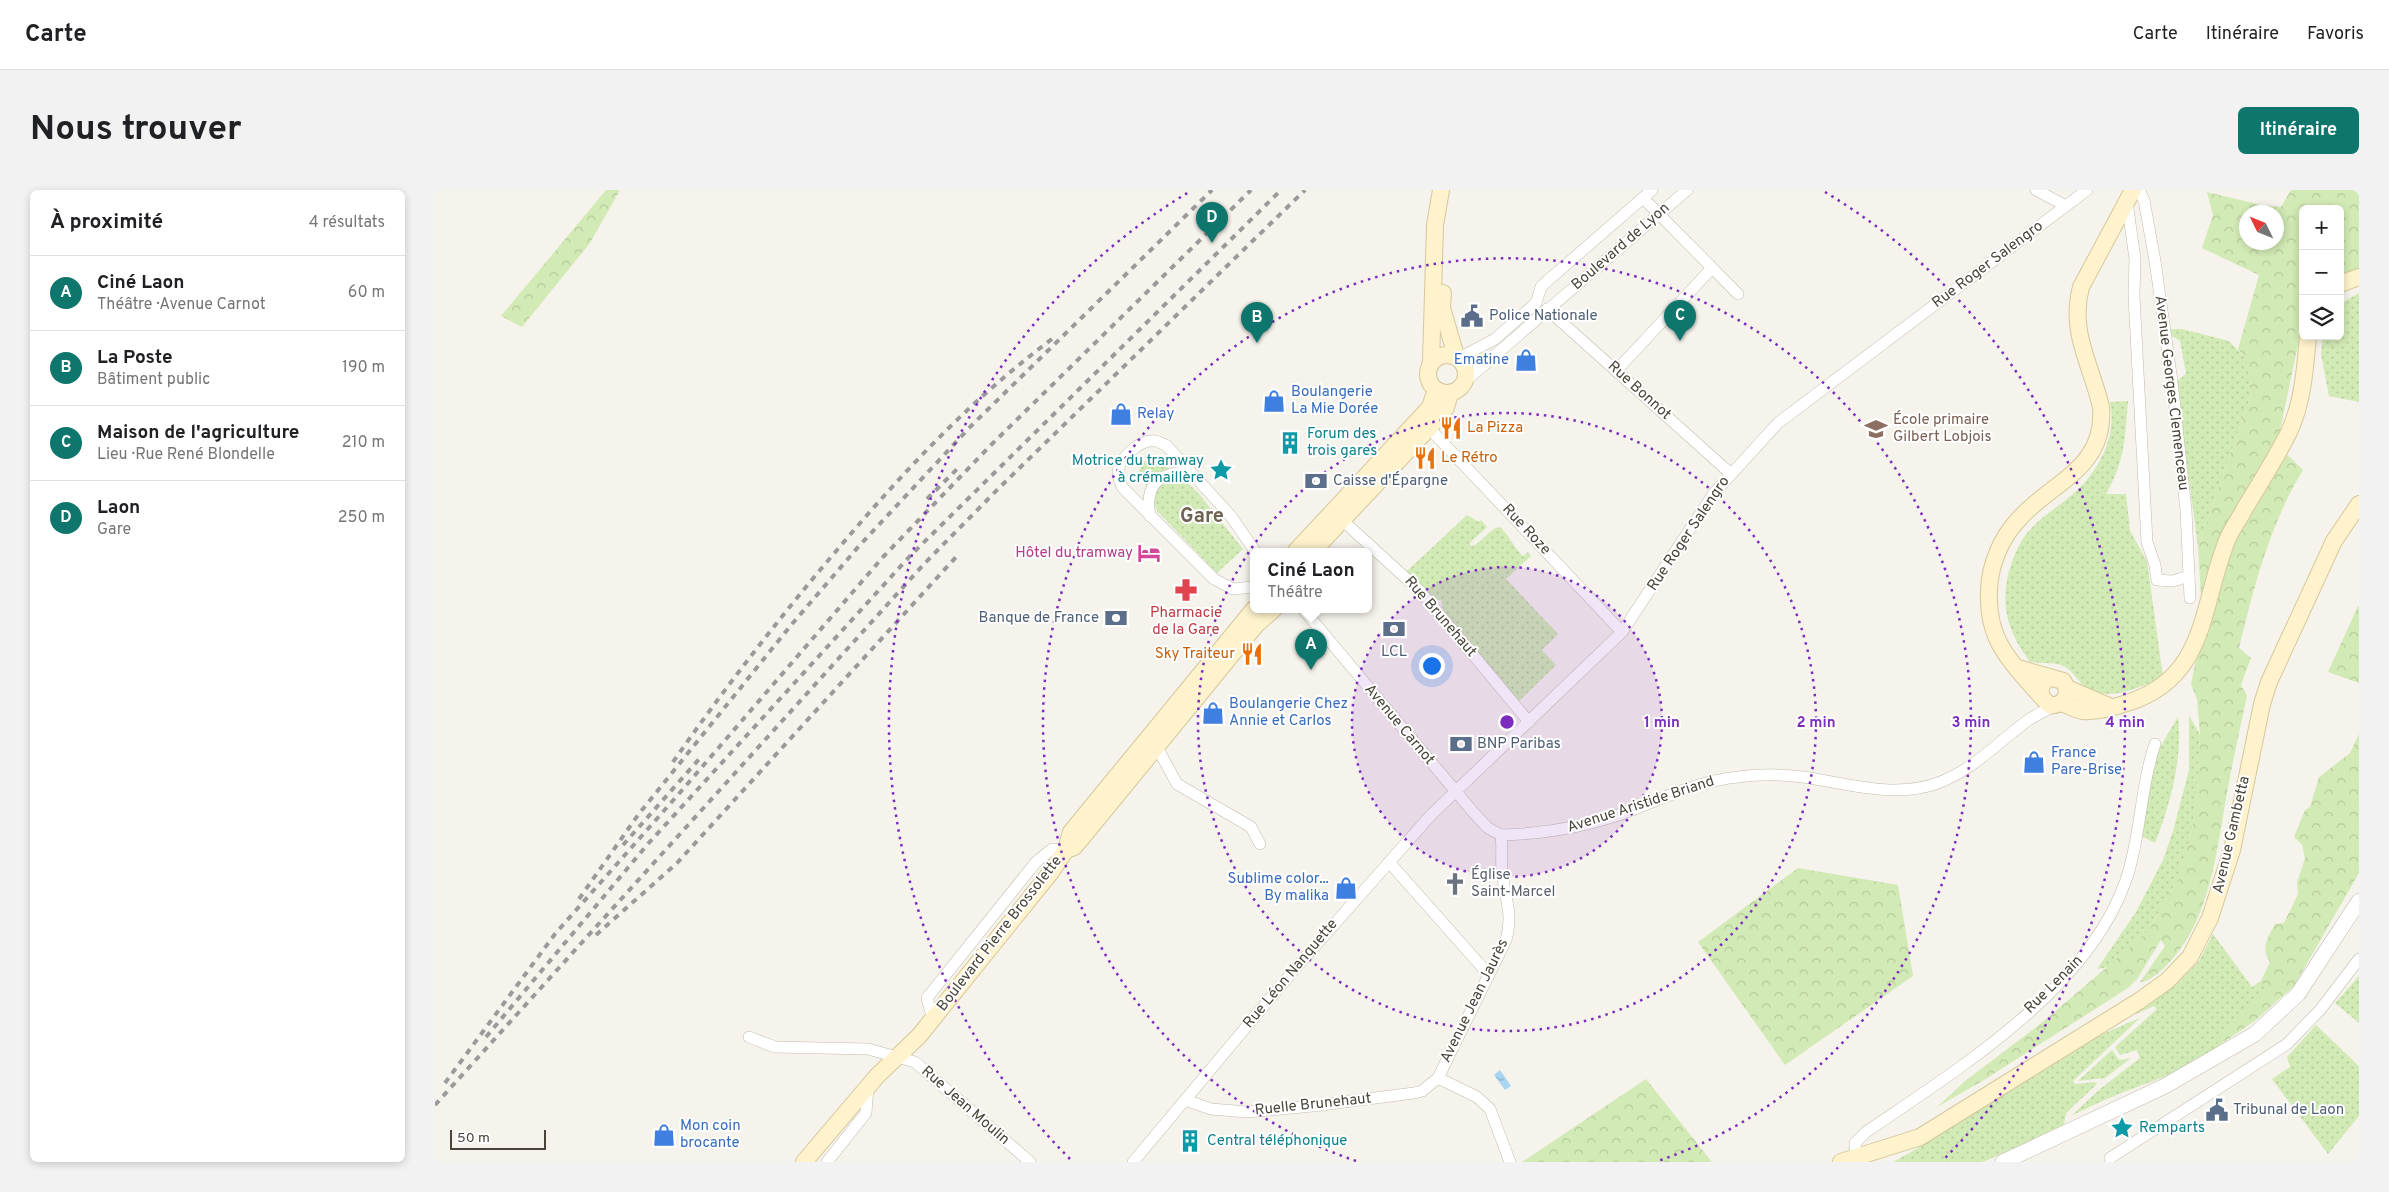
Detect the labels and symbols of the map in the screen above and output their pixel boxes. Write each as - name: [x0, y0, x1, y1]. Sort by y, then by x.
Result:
- street label: Boulevard de Lyon: [1568, 199, 1674, 295]
- pin: D: [1196, 202, 1228, 243]
- north arrow: [2239, 205, 2284, 250]
- street label: Rue Roger Salengro: [1929, 217, 2047, 313]
- street label: Avenue Georges Clemenceau: [2150, 294, 2192, 492]
- pin: C: [1664, 300, 1696, 341]
- pin: B: [1241, 302, 1273, 343]
- public building icon: Police Nationale: [1459, 303, 1485, 329]
- place label: Police Nationale: [1489, 307, 1598, 326]
- shop icon: Ematine: [1513, 347, 1539, 373]
- place label: Ematine: [1454, 351, 1509, 370]
- street label: Rue Bonnot: [1603, 357, 1675, 425]
- place label: Boulangerie La Mie Dorée: [1291, 383, 1378, 419]
- shop icon: Boulangerie La Mie Dorée: [1261, 388, 1287, 414]
- shop icon: Relay: [1108, 401, 1134, 427]
- place label: Relay: [1137, 405, 1174, 424]
- place label: École primaire Gilbert Lobjois: [1893, 410, 1991, 447]
- restaurant icon: La Pizza: [1438, 415, 1464, 441]
- school or university icon: École primaire Gilbert Lobjois: [1863, 416, 1889, 442]
- place label: La Pizza: [1467, 419, 1523, 438]
- place label: Forum des trois gares: [1307, 425, 1377, 461]
- building icon: Forum des trois gares: [1277, 430, 1303, 456]
- restaurant icon: Le Rétro: [1412, 445, 1438, 471]
- place label: Le Rétro: [1441, 449, 1498, 468]
- place label: Motrice du tramway à crémaillère: [1072, 452, 1204, 488]
- place icon: Motrice du tramway à crémaillère: [1208, 457, 1234, 483]
- bank icon: Caisse d'Épargne: [1303, 468, 1329, 494]
- place label: Caisse d'Épargne: [1333, 471, 1448, 491]
- street label: Rue Roger Salengro: [1644, 473, 1734, 595]
- street label: Rue Roze: [1498, 500, 1554, 560]
- district label: Gare: [1180, 504, 1224, 530]
- hotel icon: Hôtel du tramway: [1136, 540, 1162, 566]
- place label: Hôtel du tramway: [1015, 544, 1133, 563]
- street label: Rue Brunehaut: [1400, 573, 1480, 661]
- pharmacy icon: Pharmacie de la Gare: [1173, 577, 1199, 603]
- place label: Pharmacie de la Gare: [1150, 604, 1222, 640]
- bank icon: Banque de France: [1103, 605, 1129, 631]
- place label: Banque de France: [979, 609, 1099, 628]
- bank icon: LCL: [1381, 616, 1407, 642]
- pin: A: [1295, 629, 1327, 670]
- restaurant icon: Sky Traiteur: [1239, 641, 1265, 667]
- place label: LCL: [1381, 643, 1407, 662]
- place label: Sky Traiteur: [1155, 645, 1235, 664]
- your location: [1419, 653, 1445, 679]
- street label: Avenue Carnot: [1360, 681, 1438, 769]
- place label: Boulangerie Chez Annie et Carlos: [1229, 695, 1348, 731]
- shop icon: Boulangerie Chez Annie et Carlos: [1200, 700, 1226, 726]
- centre of rings: [1498, 713, 1516, 731]
- text: 1 min: [1644, 714, 1680, 733]
- text: 2 min: [1796, 714, 1836, 733]
- text: 3 min: [1951, 714, 1991, 733]
- text: 4 min: [2105, 714, 2145, 733]
- bank icon: BNP Paribas: [1448, 731, 1474, 757]
- place label: BNP Paribas: [1477, 735, 1561, 754]
- place label: France Pare-Brise: [2051, 744, 2122, 780]
- shop icon: France Pare-Brise: [2021, 749, 2047, 775]
- street label: Avenue Aristide Briand: [1565, 772, 1717, 838]
- street label: Avenue Gambetta: [2209, 774, 2255, 896]
- street label: Boulevard Pierre Brossolette: [933, 852, 1067, 1016]
- place label: Église Saint-Marcel: [1471, 865, 1556, 902]
- place label: Sublime color... By malika: [1227, 870, 1329, 906]
- church icon: Église Saint-Marcel: [1442, 871, 1468, 897]
- shop icon: Sublime color... By malika: [1333, 875, 1359, 901]
- street label: Rue Léon Nanquette: [1240, 915, 1342, 1033]
- street label: Avenue Jean Jaurès: [1437, 936, 1513, 1066]
- street label: Rue Lenain: [2021, 952, 2087, 1018]
- street label: Rue Jean Moulin: [917, 1062, 1013, 1150]
- street label: Ruelle Brunehaut: [1254, 1089, 1372, 1121]
- public building icon: Tribunal de Laon: [2204, 1097, 2230, 1123]
- place label: Tribunal de Laon: [2233, 1101, 2344, 1120]
- place icon: Remparts: [2109, 1115, 2135, 1141]
- place label: Mon coin brocante: [680, 1117, 741, 1153]
- place label: Remparts: [2139, 1119, 2205, 1138]
- shop icon: Mon coin brocante: [651, 1122, 677, 1148]
- scale bar: [450, 1127, 546, 1150]
- building icon: Central téléphonique: [1177, 1128, 1203, 1154]
- place label: Central téléphonique: [1207, 1132, 1347, 1151]

